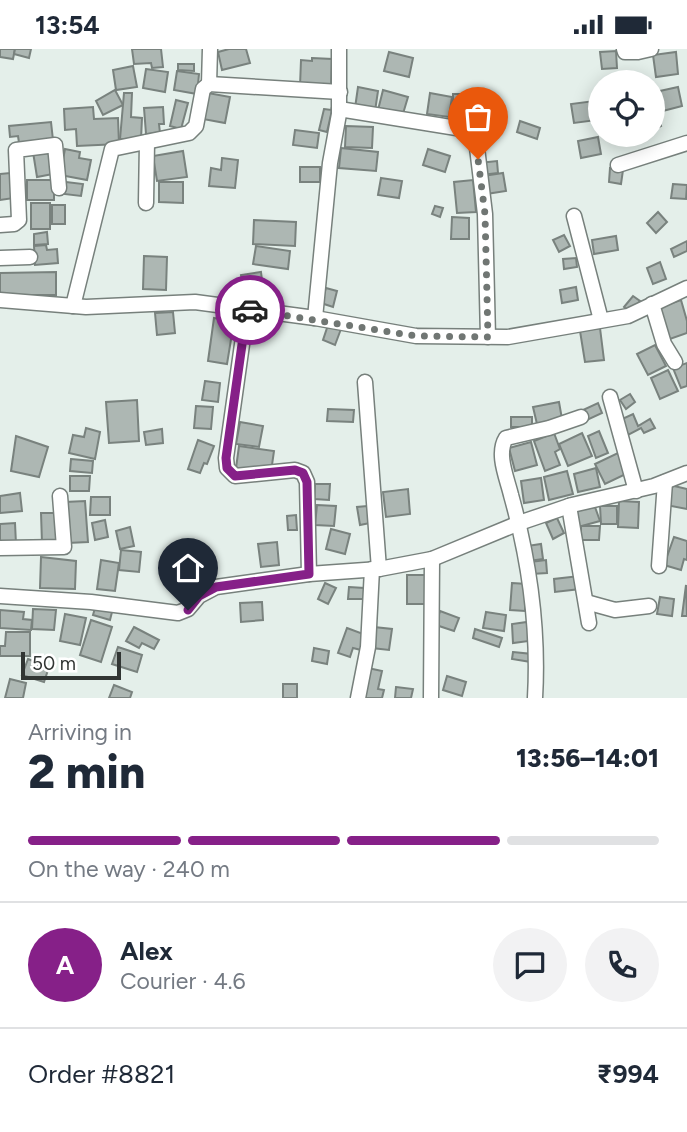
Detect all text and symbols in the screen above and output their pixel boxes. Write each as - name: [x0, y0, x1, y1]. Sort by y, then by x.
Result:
- text: 13:54: [35, 9, 100, 41]
- map controls: [588, 70, 665, 147]
- button: locate: [588, 70, 665, 147]
- pin: [448, 87, 508, 159]
- icon: bag: [459, 98, 497, 136]
- courier: [215, 275, 285, 345]
- icon: car: [231, 291, 269, 329]
- pin: [158, 538, 218, 610]
- icon: home: [169, 549, 207, 587]
- scale bar: [21, 649, 121, 681]
- text: 50 m: [32, 652, 76, 675]
- text: Arriving in: [28, 718, 132, 746]
- text: 13:56–14:01: [516, 742, 659, 774]
- text: 2 min: [28, 744, 145, 800]
- text: On the way · 240 m: [28, 855, 230, 883]
- button: chat: [493, 928, 567, 1002]
- button: phone: [585, 928, 659, 1002]
- text: Alex: [120, 935, 173, 967]
- text: A: [56, 949, 74, 981]
- text: Courier · 4.6: [120, 967, 246, 995]
- text: Order #8821: [28, 1058, 175, 1090]
- text: ₹994: [597, 1058, 659, 1090]

